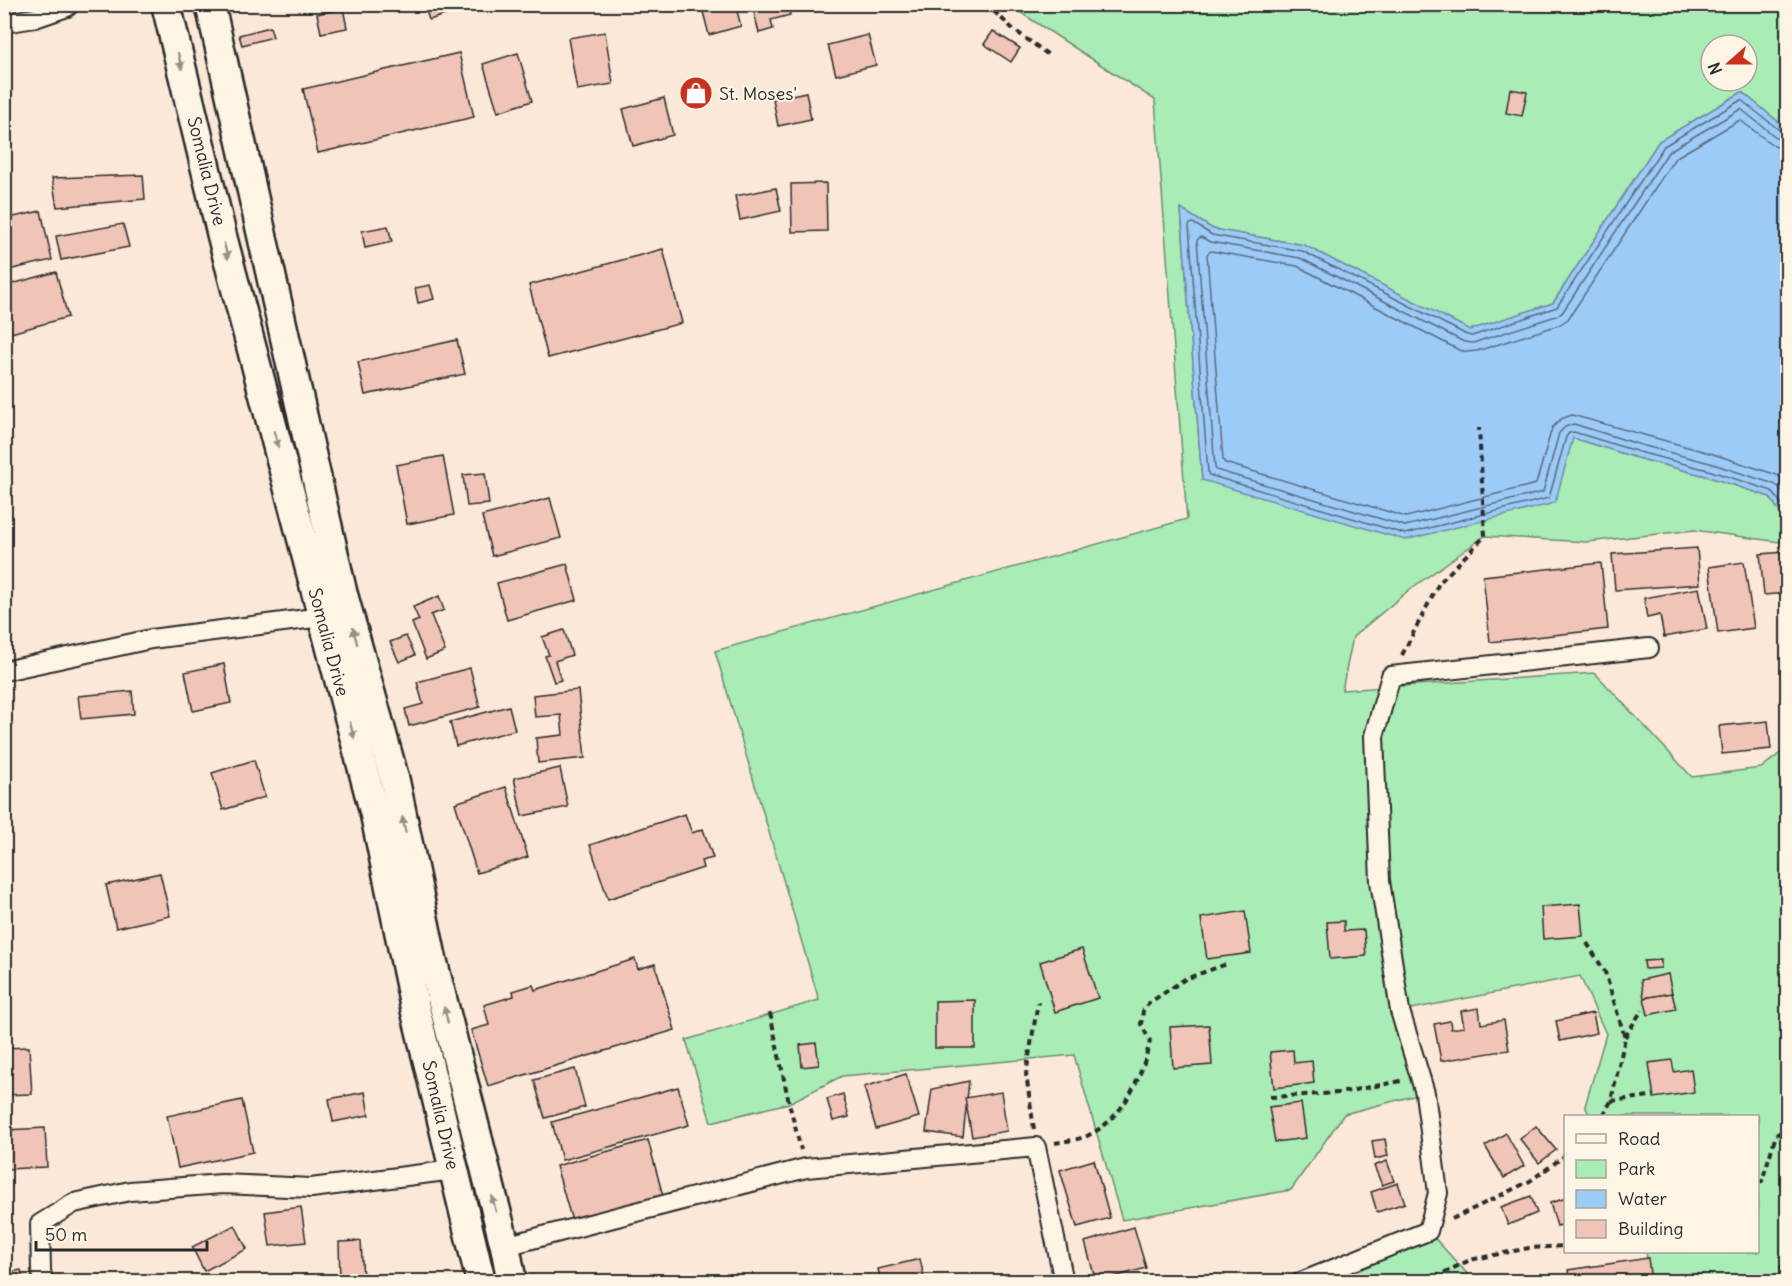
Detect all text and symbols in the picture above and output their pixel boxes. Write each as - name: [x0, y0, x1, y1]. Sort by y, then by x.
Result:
- north arrow: [1699, 33, 1759, 93]
- one-way arrow: [175, 52, 185, 71]
- text: N: [1704, 60, 1726, 77]
- shop icon: St. Moses': [678, 75, 714, 111]
- place label: St. Moses': [719, 82, 797, 105]
- street label: Somalia Drive: [182, 114, 232, 228]
- one-way arrow: [222, 242, 231, 260]
- one-way arrow: [271, 430, 281, 449]
- street label: Somalia Drive: [303, 585, 355, 699]
- one-way arrow: [350, 627, 359, 645]
- one-way arrow: [348, 721, 357, 739]
- one-way arrow: [399, 815, 408, 834]
- one-way arrow: [441, 1006, 451, 1024]
- street label: Somalia Drive: [417, 1058, 465, 1172]
- legend: [1564, 1115, 1759, 1253]
- text: Road: [1618, 1127, 1661, 1150]
- text: Park: [1618, 1157, 1655, 1180]
- text: Water: [1618, 1187, 1668, 1210]
- one-way arrow: [489, 1195, 499, 1213]
- scale bar: [36, 1214, 207, 1252]
- text: Building: [1618, 1217, 1683, 1240]
- text: 50 m: [45, 1223, 87, 1246]

